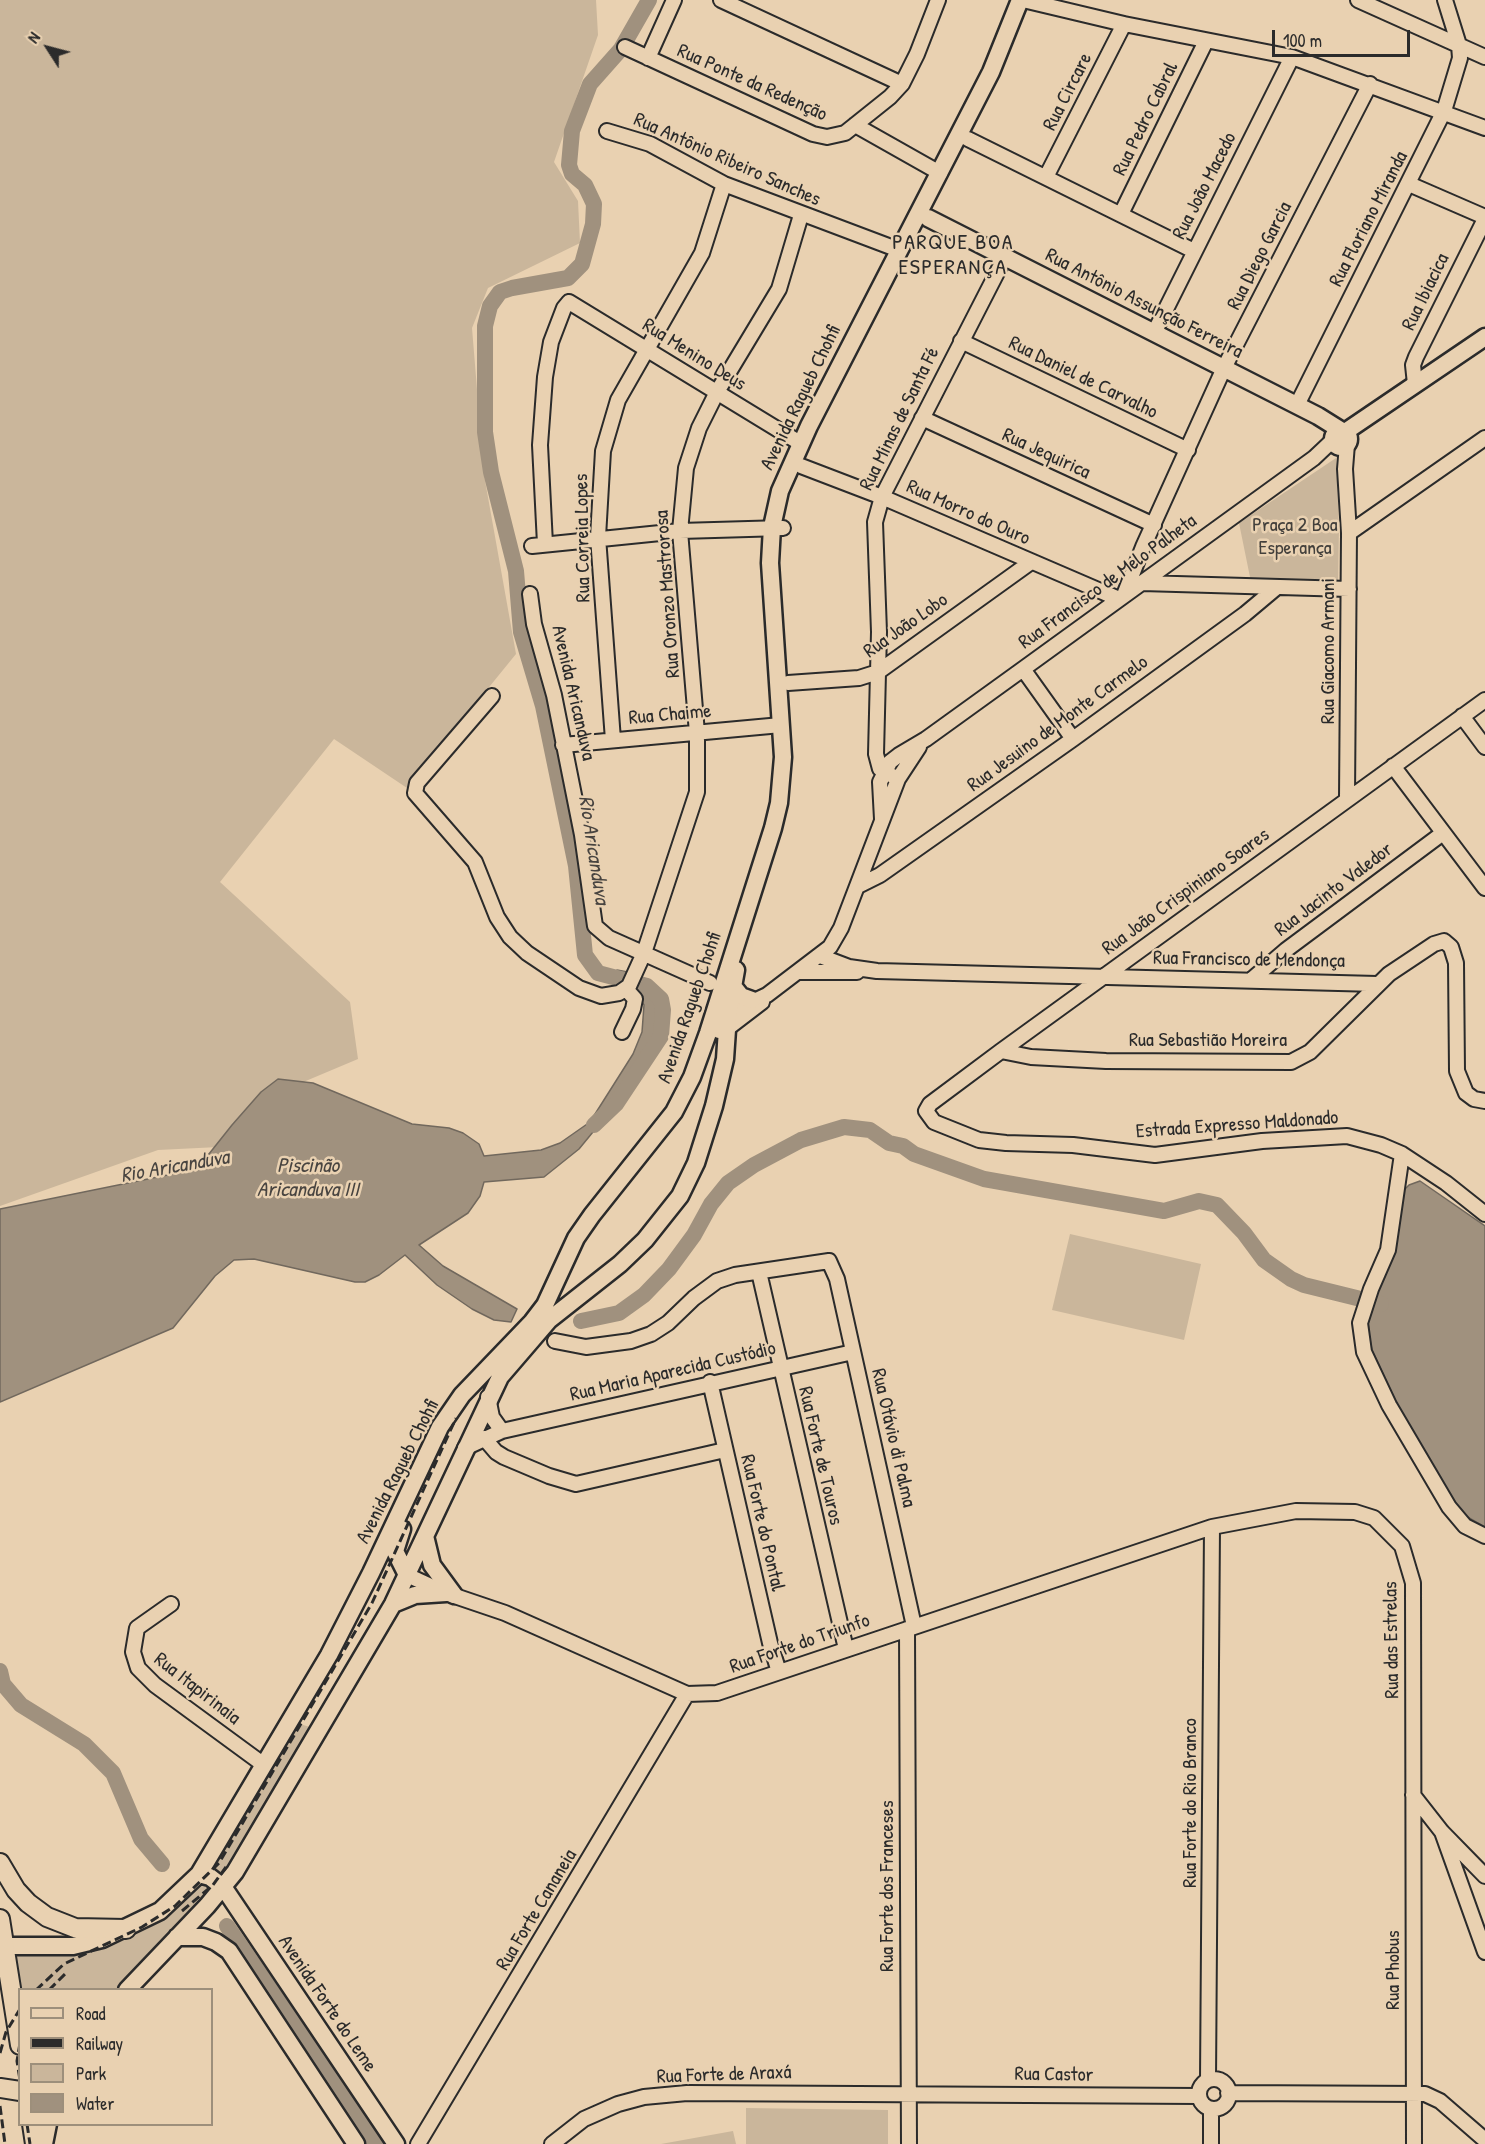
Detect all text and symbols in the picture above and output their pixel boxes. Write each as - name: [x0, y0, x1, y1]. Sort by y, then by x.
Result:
- north arrow: [18, 18, 78, 78]
- scale bar: [1275, 18, 1413, 56]
- text: N: [22, 28, 45, 47]
- text: 100 m: [1283, 28, 1322, 53]
- street label: Rua Ponte da Redenção: [673, 39, 831, 127]
- street label: Rua Circare: [1038, 49, 1098, 135]
- street label: Rua Pedro Cabral: [1108, 58, 1184, 180]
- street label: Rua Antônio Ribeiro Sanches: [630, 108, 824, 212]
- street label: Rua João Macedo: [1168, 129, 1242, 243]
- street label: Rua Floriano Miranda: [1325, 147, 1413, 291]
- street label: Rua Diego Garcia: [1222, 198, 1298, 314]
- district label: PARQUE BOA ESPERANÇA: [892, 230, 1014, 282]
- street label: Rua Antônio Assunção Ferreira: [1041, 244, 1247, 364]
- street label: Rua Ibiacica: [1397, 250, 1455, 334]
- street label: Rua Menino Deus: [638, 314, 750, 396]
- street label: Avenida Ragueb Chohfi: [756, 322, 846, 474]
- street label: Rua Daniel de Carvalho: [1005, 332, 1161, 424]
- street label: Rua Minas de Santa Fé: [855, 344, 945, 494]
- street label: Rua Jequirica: [998, 423, 1094, 485]
- street label: Rua Correia Lopes: [570, 474, 596, 602]
- street label: Rua Morro do Ouro: [902, 475, 1034, 551]
- street label: Rua Oronzo Mastrorosa: [650, 509, 686, 679]
- street label: Rua Francisco de Melo Palheta: [1014, 509, 1202, 655]
- park label: Praça 2 Boa Esperança: [1252, 514, 1338, 561]
- street label: Rua Giacomo Armani: [1317, 578, 1341, 724]
- street label: Rua João Lobo: [859, 588, 953, 664]
- street label: Avenida Aricanduva: [546, 623, 600, 763]
- street label: Rua Jesuino de Monte Carmelo: [963, 651, 1153, 797]
- street label: Rua Chaime: [628, 699, 712, 731]
- water label: Rio Aricanduva: [572, 794, 614, 906]
- street label: Rua João Crispiniano Soares: [1098, 823, 1274, 961]
- street label: Rua Jacinto Valedor: [1270, 838, 1398, 942]
- street label: Avenida Ragueb Chohfi: [653, 929, 727, 1087]
- street label: Rua Francisco de Mendonça: [1153, 946, 1345, 974]
- street label: Rua Sebastião Moreira: [1129, 1029, 1287, 1053]
- street label: Estrada Expresso Maldonado: [1135, 1106, 1339, 1144]
- water label: Rio Aricanduva: [119, 1145, 231, 1189]
- water label: Piscinão Aricanduva III: [257, 1153, 359, 1203]
- street label: Rua Maria Aparecida Custódio: [568, 1337, 778, 1407]
- street label: Rua Otávio di Palma: [865, 1366, 921, 1510]
- street label: Rua Forte de Touros: [792, 1384, 848, 1528]
- street label: Avenida Ragueb Chohfi: [351, 1396, 445, 1548]
- street label: Rua Forte do Pontal: [735, 1452, 789, 1594]
- street label: Rua das Estrelas: [1379, 1581, 1405, 1699]
- street label: Rua Forte do Triunfo: [727, 1609, 873, 1679]
- street label: Rua Itapirinaia: [149, 1648, 245, 1730]
- street label: Rua Forte do Rio Branco: [1179, 1718, 1203, 1888]
- street label: Rua Forte dos Franceses: [876, 1800, 900, 1972]
- street label: Rua Forte Cananeia: [491, 1845, 583, 1975]
- street label: Rua Phobus: [1382, 1930, 1406, 2010]
- street label: Avenida Forte do Leme: [272, 1931, 382, 2077]
- legend: [18, 1988, 213, 2126]
- text: Road: [76, 2001, 106, 2026]
- text: Railway: [76, 2031, 123, 2056]
- text: Park: [76, 2061, 106, 2086]
- street label: Rua Forte de Araxá: [656, 2061, 792, 2089]
- street label: Rua Castor: [1014, 2062, 1094, 2088]
- text: Water: [76, 2091, 114, 2116]

